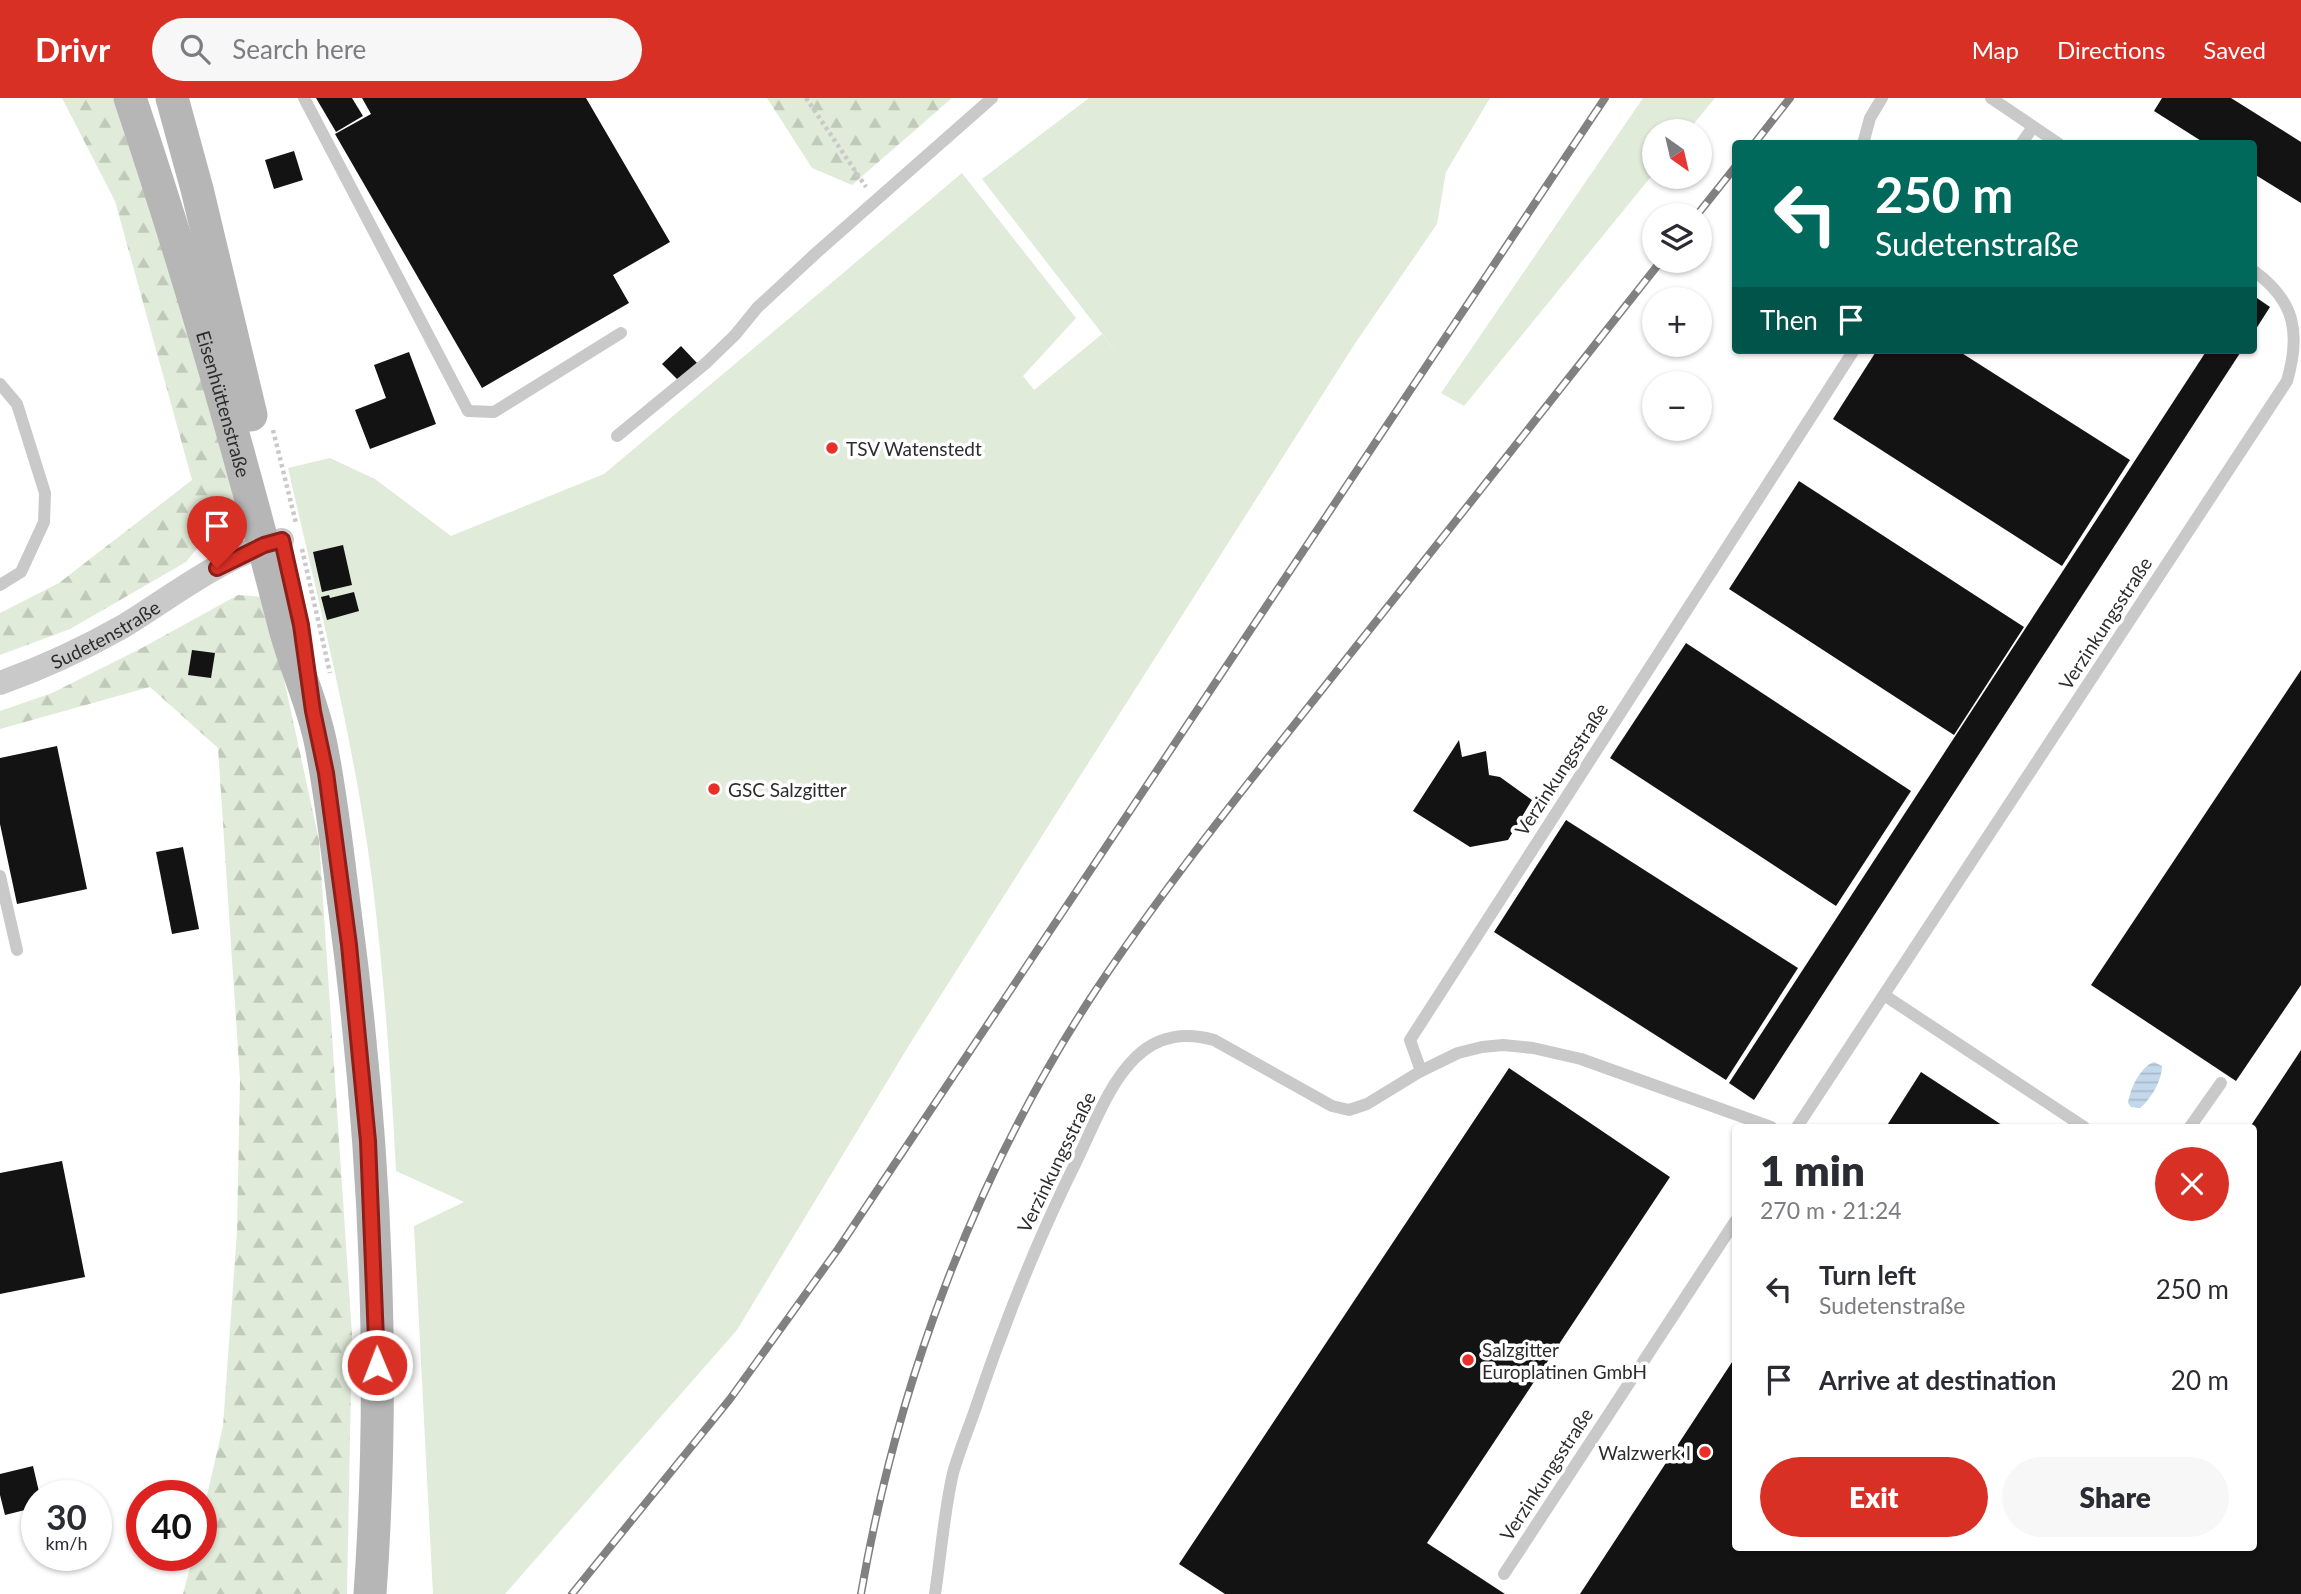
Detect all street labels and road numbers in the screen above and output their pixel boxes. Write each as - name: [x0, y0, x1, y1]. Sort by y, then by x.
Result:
- street label: Eisenhüttenstraße: [192, 328, 256, 480]
- street label: Verzinkungsstraße: [2054, 552, 2156, 694]
- street label: Sudetenstraße: [47, 595, 164, 673]
- street label: Verzinkungsstraße: [1510, 698, 1612, 840]
- street label: Verzinkungsstraße: [1012, 1088, 1100, 1236]
- street label: Verzinkungsstraße: [1495, 1403, 1597, 1545]

